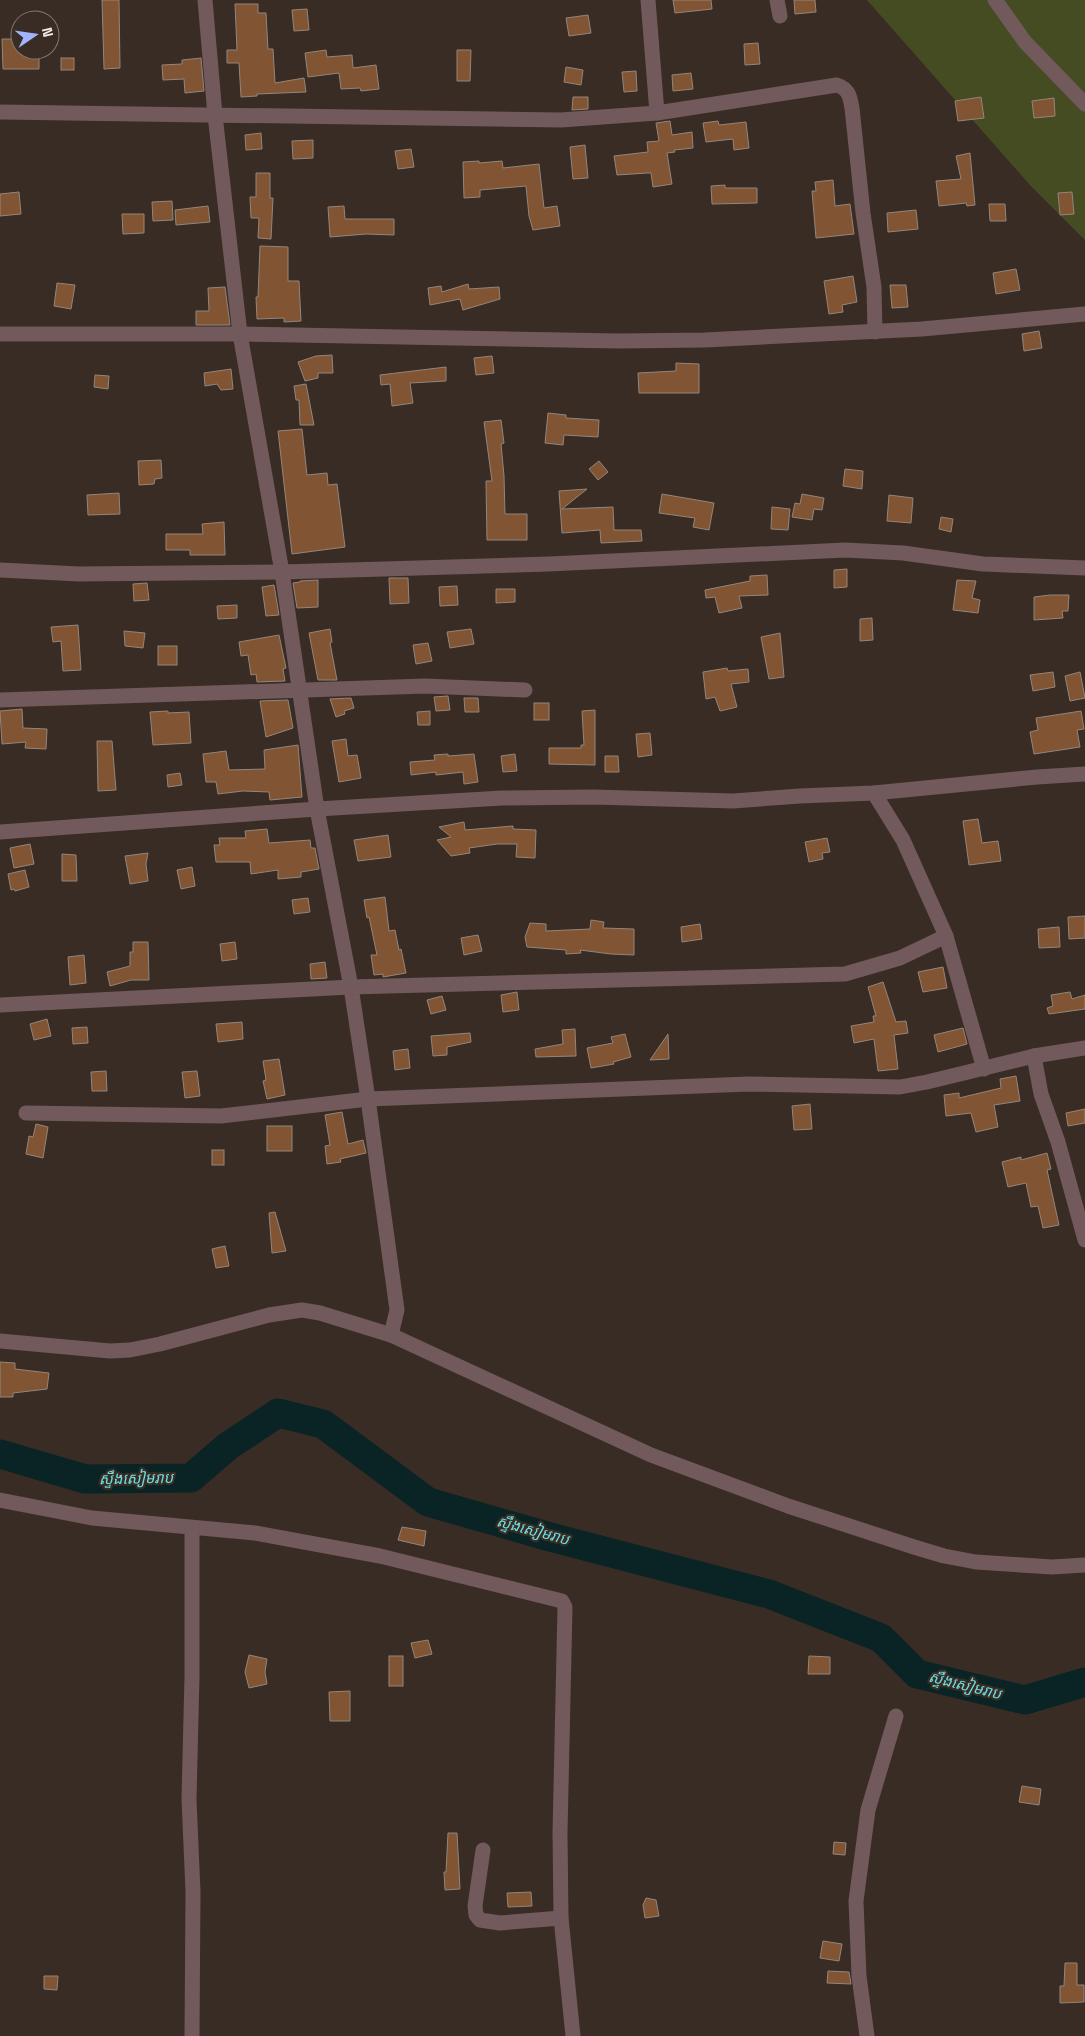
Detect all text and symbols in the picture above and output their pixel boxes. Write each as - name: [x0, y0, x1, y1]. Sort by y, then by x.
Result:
- north arrow: [10, 10, 60, 60]
- text: N: [38, 25, 57, 39]
- water label: ស្ទឹងសៀមរាប: [99, 1468, 175, 1489]
- water label: ស្ទឹងសៀមរាប: [495, 1511, 573, 1550]
- water label: ស្ទឹងសៀមរាប: [927, 1667, 1005, 1704]

